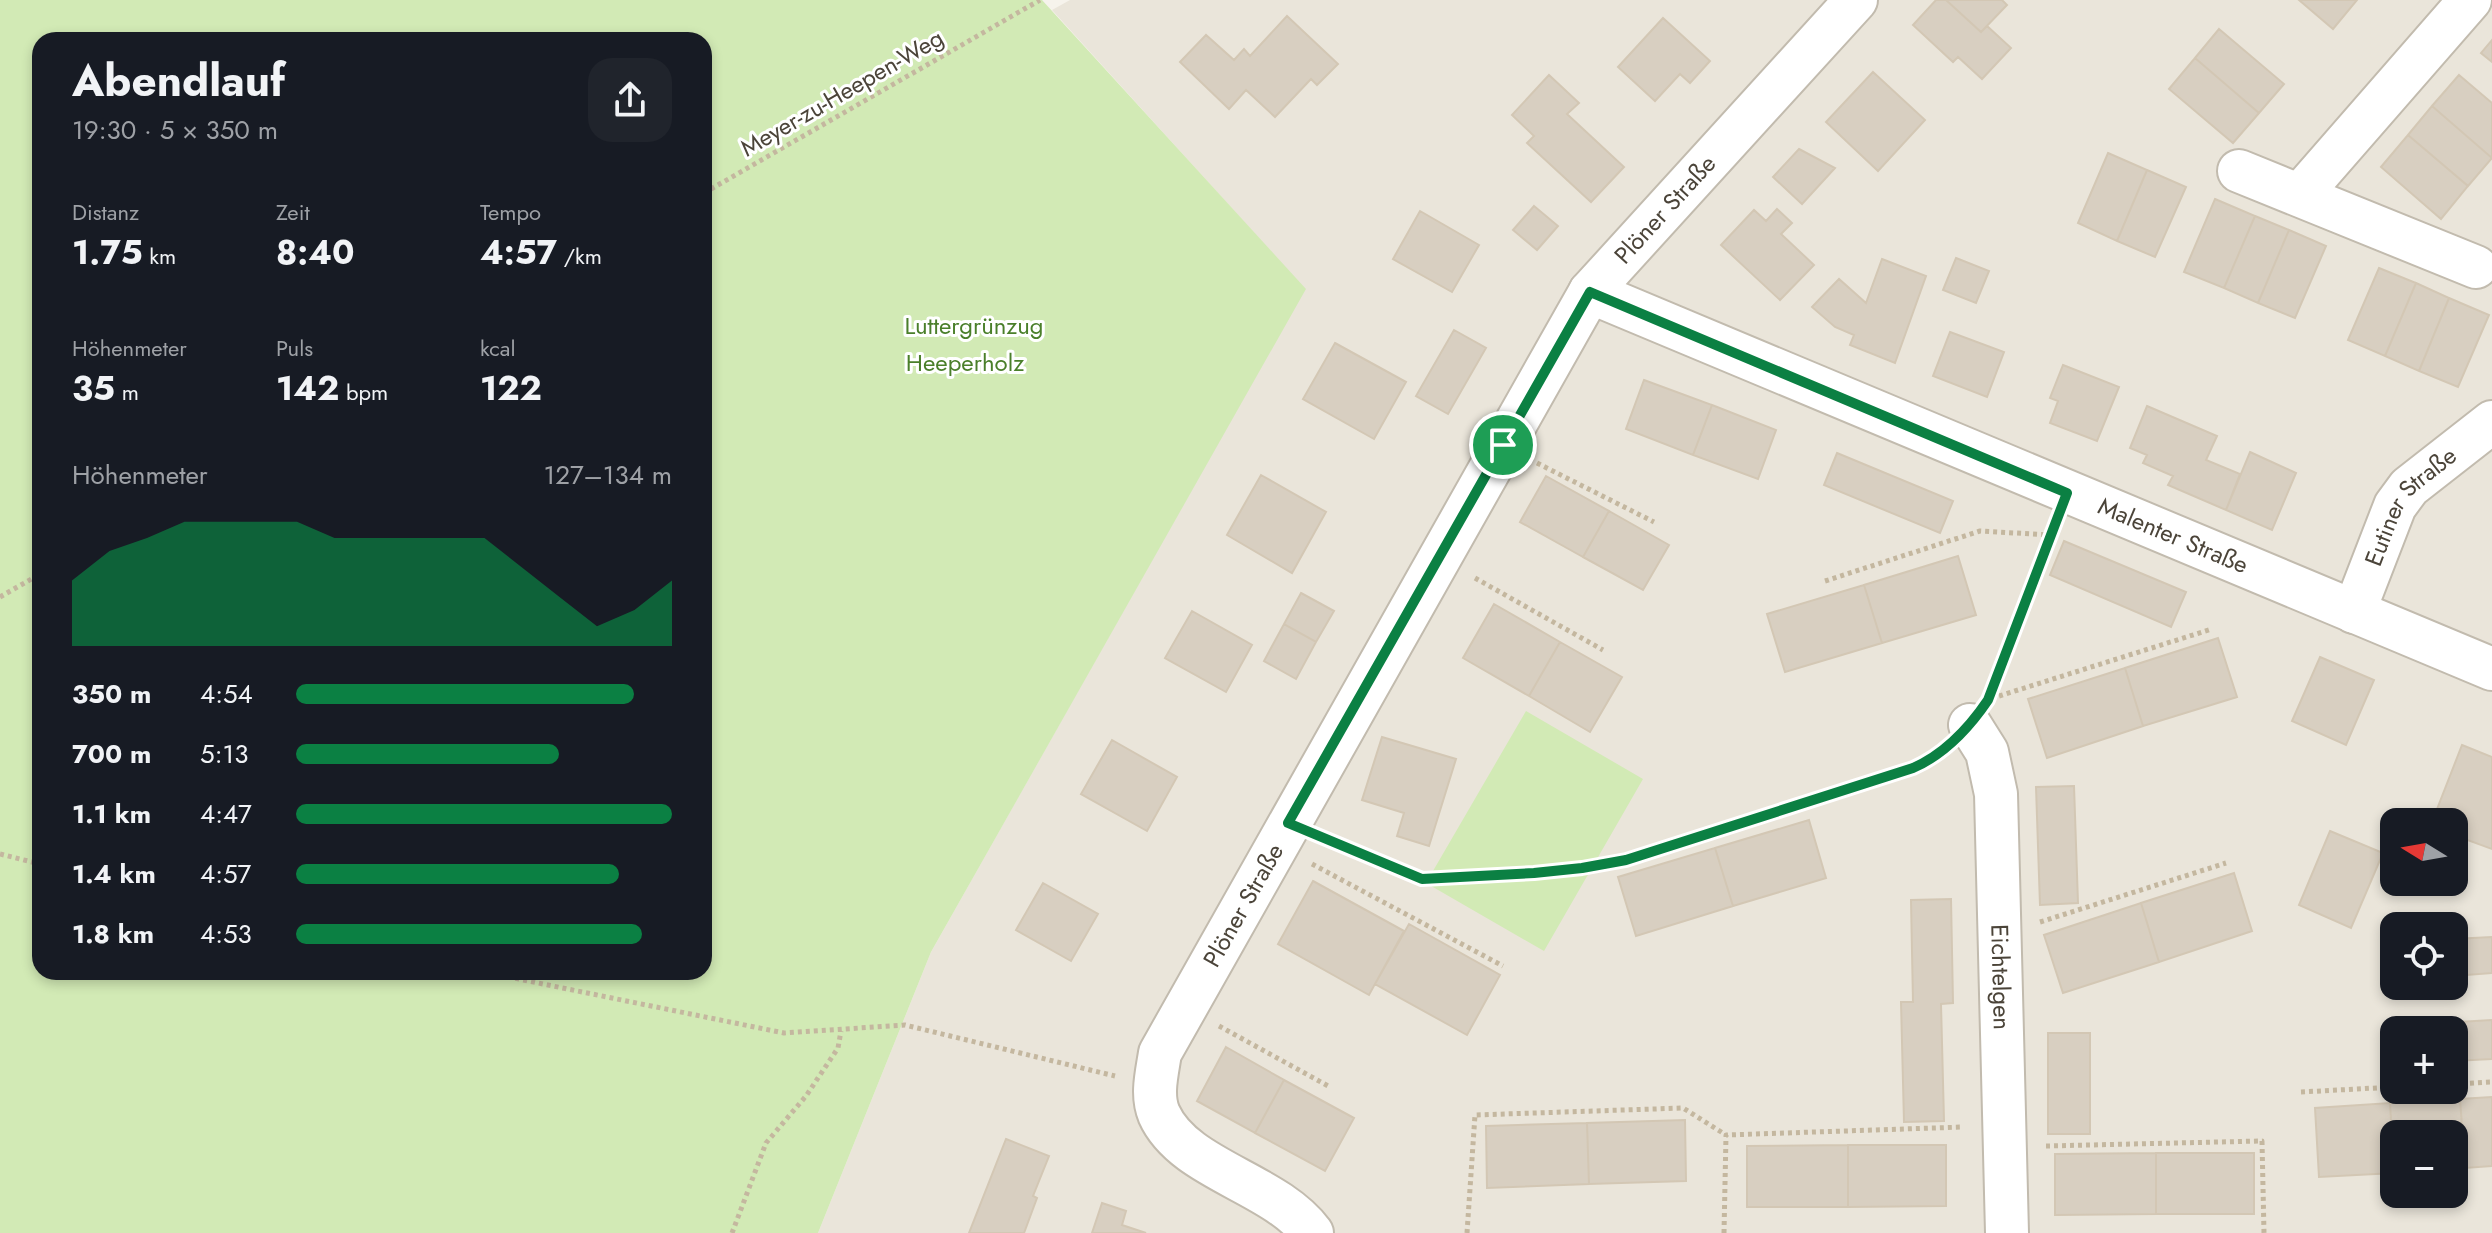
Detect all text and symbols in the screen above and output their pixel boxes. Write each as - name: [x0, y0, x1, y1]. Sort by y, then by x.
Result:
- street label: Meyer-zu-Heepen-Weg: [734, 20, 950, 165]
- text: Abendlauf: [72, 49, 285, 113]
- button: share: [588, 58, 672, 142]
- text: 19:30 · 5 × 350 m: [72, 111, 278, 149]
- street label: Plöner Straße: [1606, 147, 1724, 272]
- text: Distanz: [72, 196, 139, 228]
- text: Zeit: [276, 196, 310, 228]
- text: Tempo: [480, 196, 541, 228]
- text: 1.75: [72, 228, 143, 277]
- text: 8:40: [276, 228, 355, 277]
- text: 4:57: [480, 228, 557, 277]
- text: km: [143, 240, 176, 272]
- text: /km: [557, 240, 602, 272]
- park label: Luttergrünzug: [905, 308, 1043, 343]
- text: Höhenmeter: [72, 332, 187, 364]
- text: Puls: [276, 332, 313, 364]
- text: kcal: [480, 332, 516, 364]
- park label: Heeperholz: [906, 345, 1024, 380]
- text: 35: [72, 364, 115, 413]
- text: 142: [276, 364, 339, 413]
- text: 122: [480, 364, 542, 413]
- text: m: [115, 376, 139, 408]
- text: bpm: [339, 376, 388, 408]
- pin: [1469, 411, 1537, 479]
- icon: arrive: [1481, 423, 1525, 467]
- street label: Eutiner Straße: [2355, 438, 2464, 571]
- text: Höhenmeter: [72, 456, 208, 494]
- text: 127–134 m: [543, 456, 672, 494]
- street label: Malenter Straße: [2093, 488, 2254, 582]
- text: 350 m: [72, 675, 151, 713]
- text: 4:54: [200, 675, 253, 713]
- text: 700 m: [72, 735, 151, 773]
- text: 5:13: [200, 735, 248, 773]
- text: 1.1 km: [72, 795, 151, 833]
- text: 4:47: [200, 795, 252, 833]
- north arrow: [2380, 808, 2468, 896]
- map controls: [2380, 808, 2468, 1208]
- street label: Plöner Straße: [1194, 837, 1292, 973]
- text: 1.4 km: [72, 855, 156, 893]
- text: 4:57: [200, 855, 251, 893]
- button: locate: [2380, 912, 2468, 1000]
- text: 1.8 km: [72, 915, 154, 953]
- text: 4:53: [200, 915, 252, 953]
- street label: Eichtelgen: [1982, 924, 2020, 1030]
- button: +: [2380, 1016, 2468, 1104]
- button: −: [2380, 1120, 2468, 1208]

